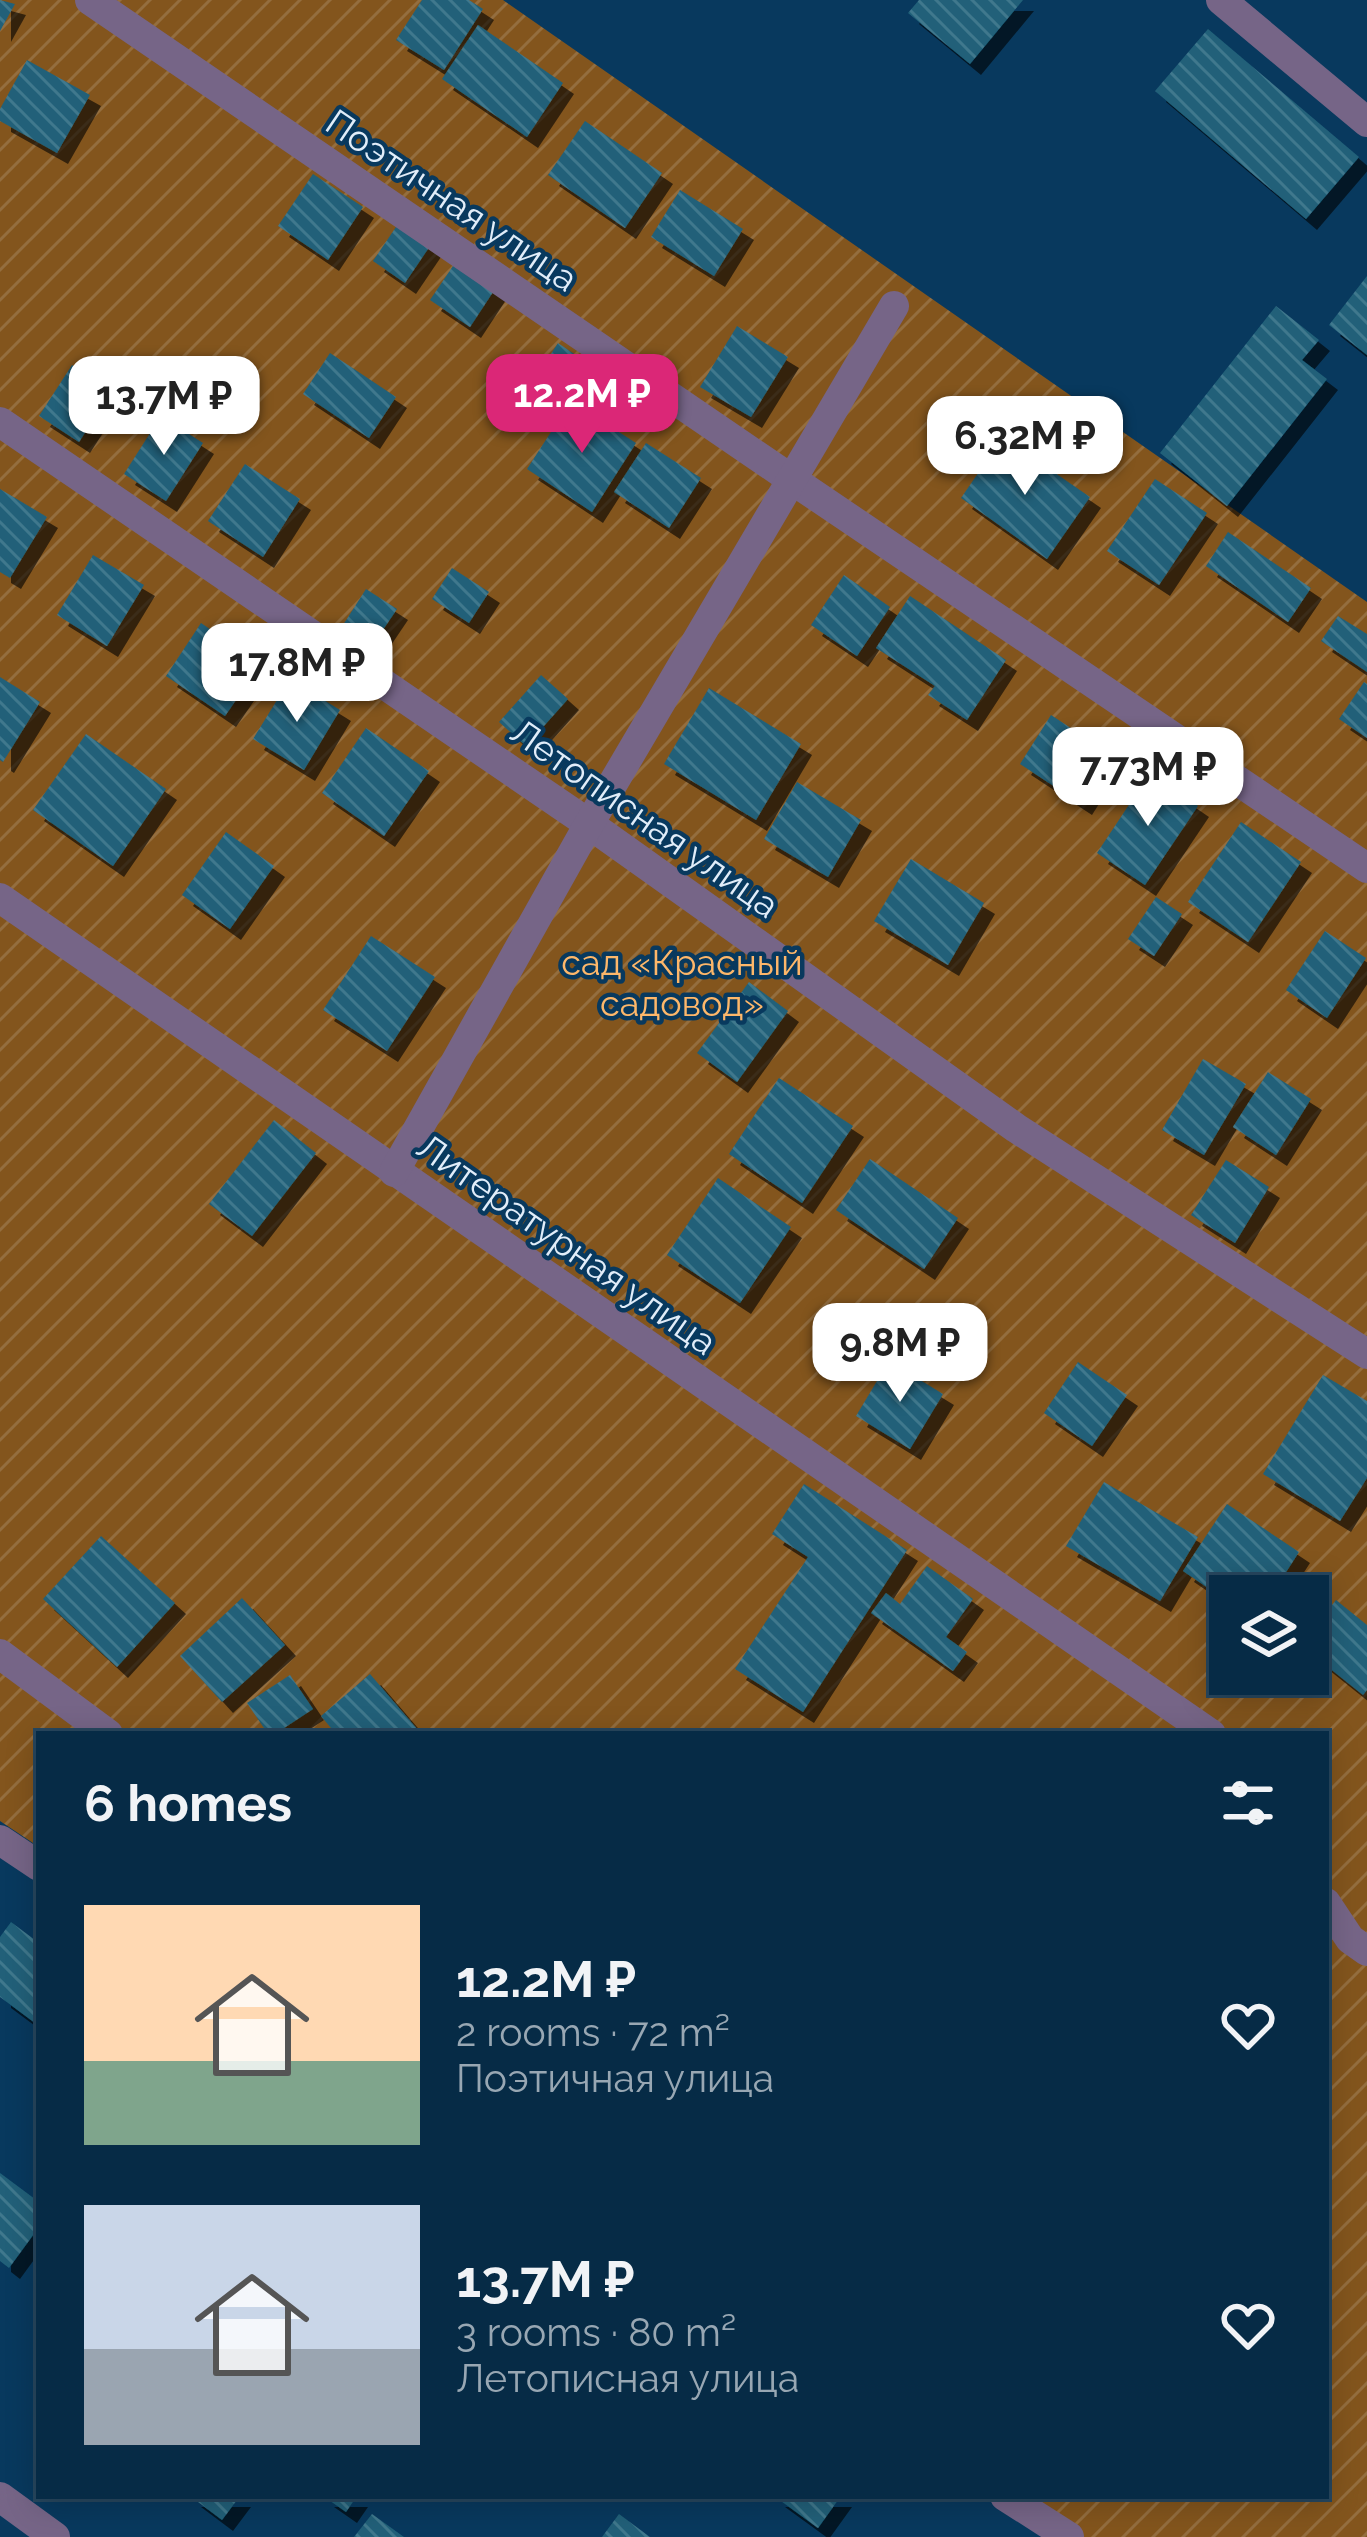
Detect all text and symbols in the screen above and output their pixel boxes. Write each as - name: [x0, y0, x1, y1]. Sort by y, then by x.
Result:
- street label: Поэтичная улица: [319, 100, 585, 300]
- pin: 12.2M ₽: [471, 354, 693, 456]
- pin: 13.7M ₽: [53, 356, 275, 458]
- text: 12.2M ₽: [513, 370, 651, 416]
- text: 13.7M ₽: [96, 372, 232, 418]
- pin: 6.32M ₽: [914, 396, 1136, 498]
- text: 6.32M ₽: [954, 412, 1096, 458]
- pin: 17.8M ₽: [186, 623, 408, 725]
- text: 17.8M ₽: [228, 639, 366, 685]
- street label: Летописная улица: [503, 710, 787, 926]
- pin: 7.73M ₽: [1037, 727, 1259, 829]
- text: 7.73M ₽: [1079, 743, 1217, 789]
- park label: сад «Красный садовод»: [561, 941, 803, 1024]
- street label: Литературная улица: [409, 1125, 725, 1363]
- pin: 9.8M ₽: [802, 1303, 998, 1405]
- text: 9.8M ₽: [839, 1319, 961, 1365]
- map controls: [1209, 1575, 1329, 1695]
- button: layers: [1209, 1575, 1329, 1695]
- icon: filters: [1215, 1770, 1281, 1836]
- text: 6 homes: [84, 1773, 292, 1833]
- text: 12.2M ₽: [456, 1949, 636, 2009]
- icon: home: [180, 1953, 324, 2097]
- icon: heart: [1215, 1992, 1281, 2058]
- text: 2 rooms · 72 m²: [456, 2009, 730, 2055]
- text: Поэтичная улица: [456, 2055, 774, 2101]
- text: 13.7M ₽: [456, 2249, 635, 2309]
- icon: home: [180, 2253, 324, 2397]
- icon: heart: [1215, 2292, 1281, 2358]
- text: 3 rooms · 80 m²: [456, 2309, 736, 2355]
- text: Летописная улица: [456, 2355, 799, 2401]

